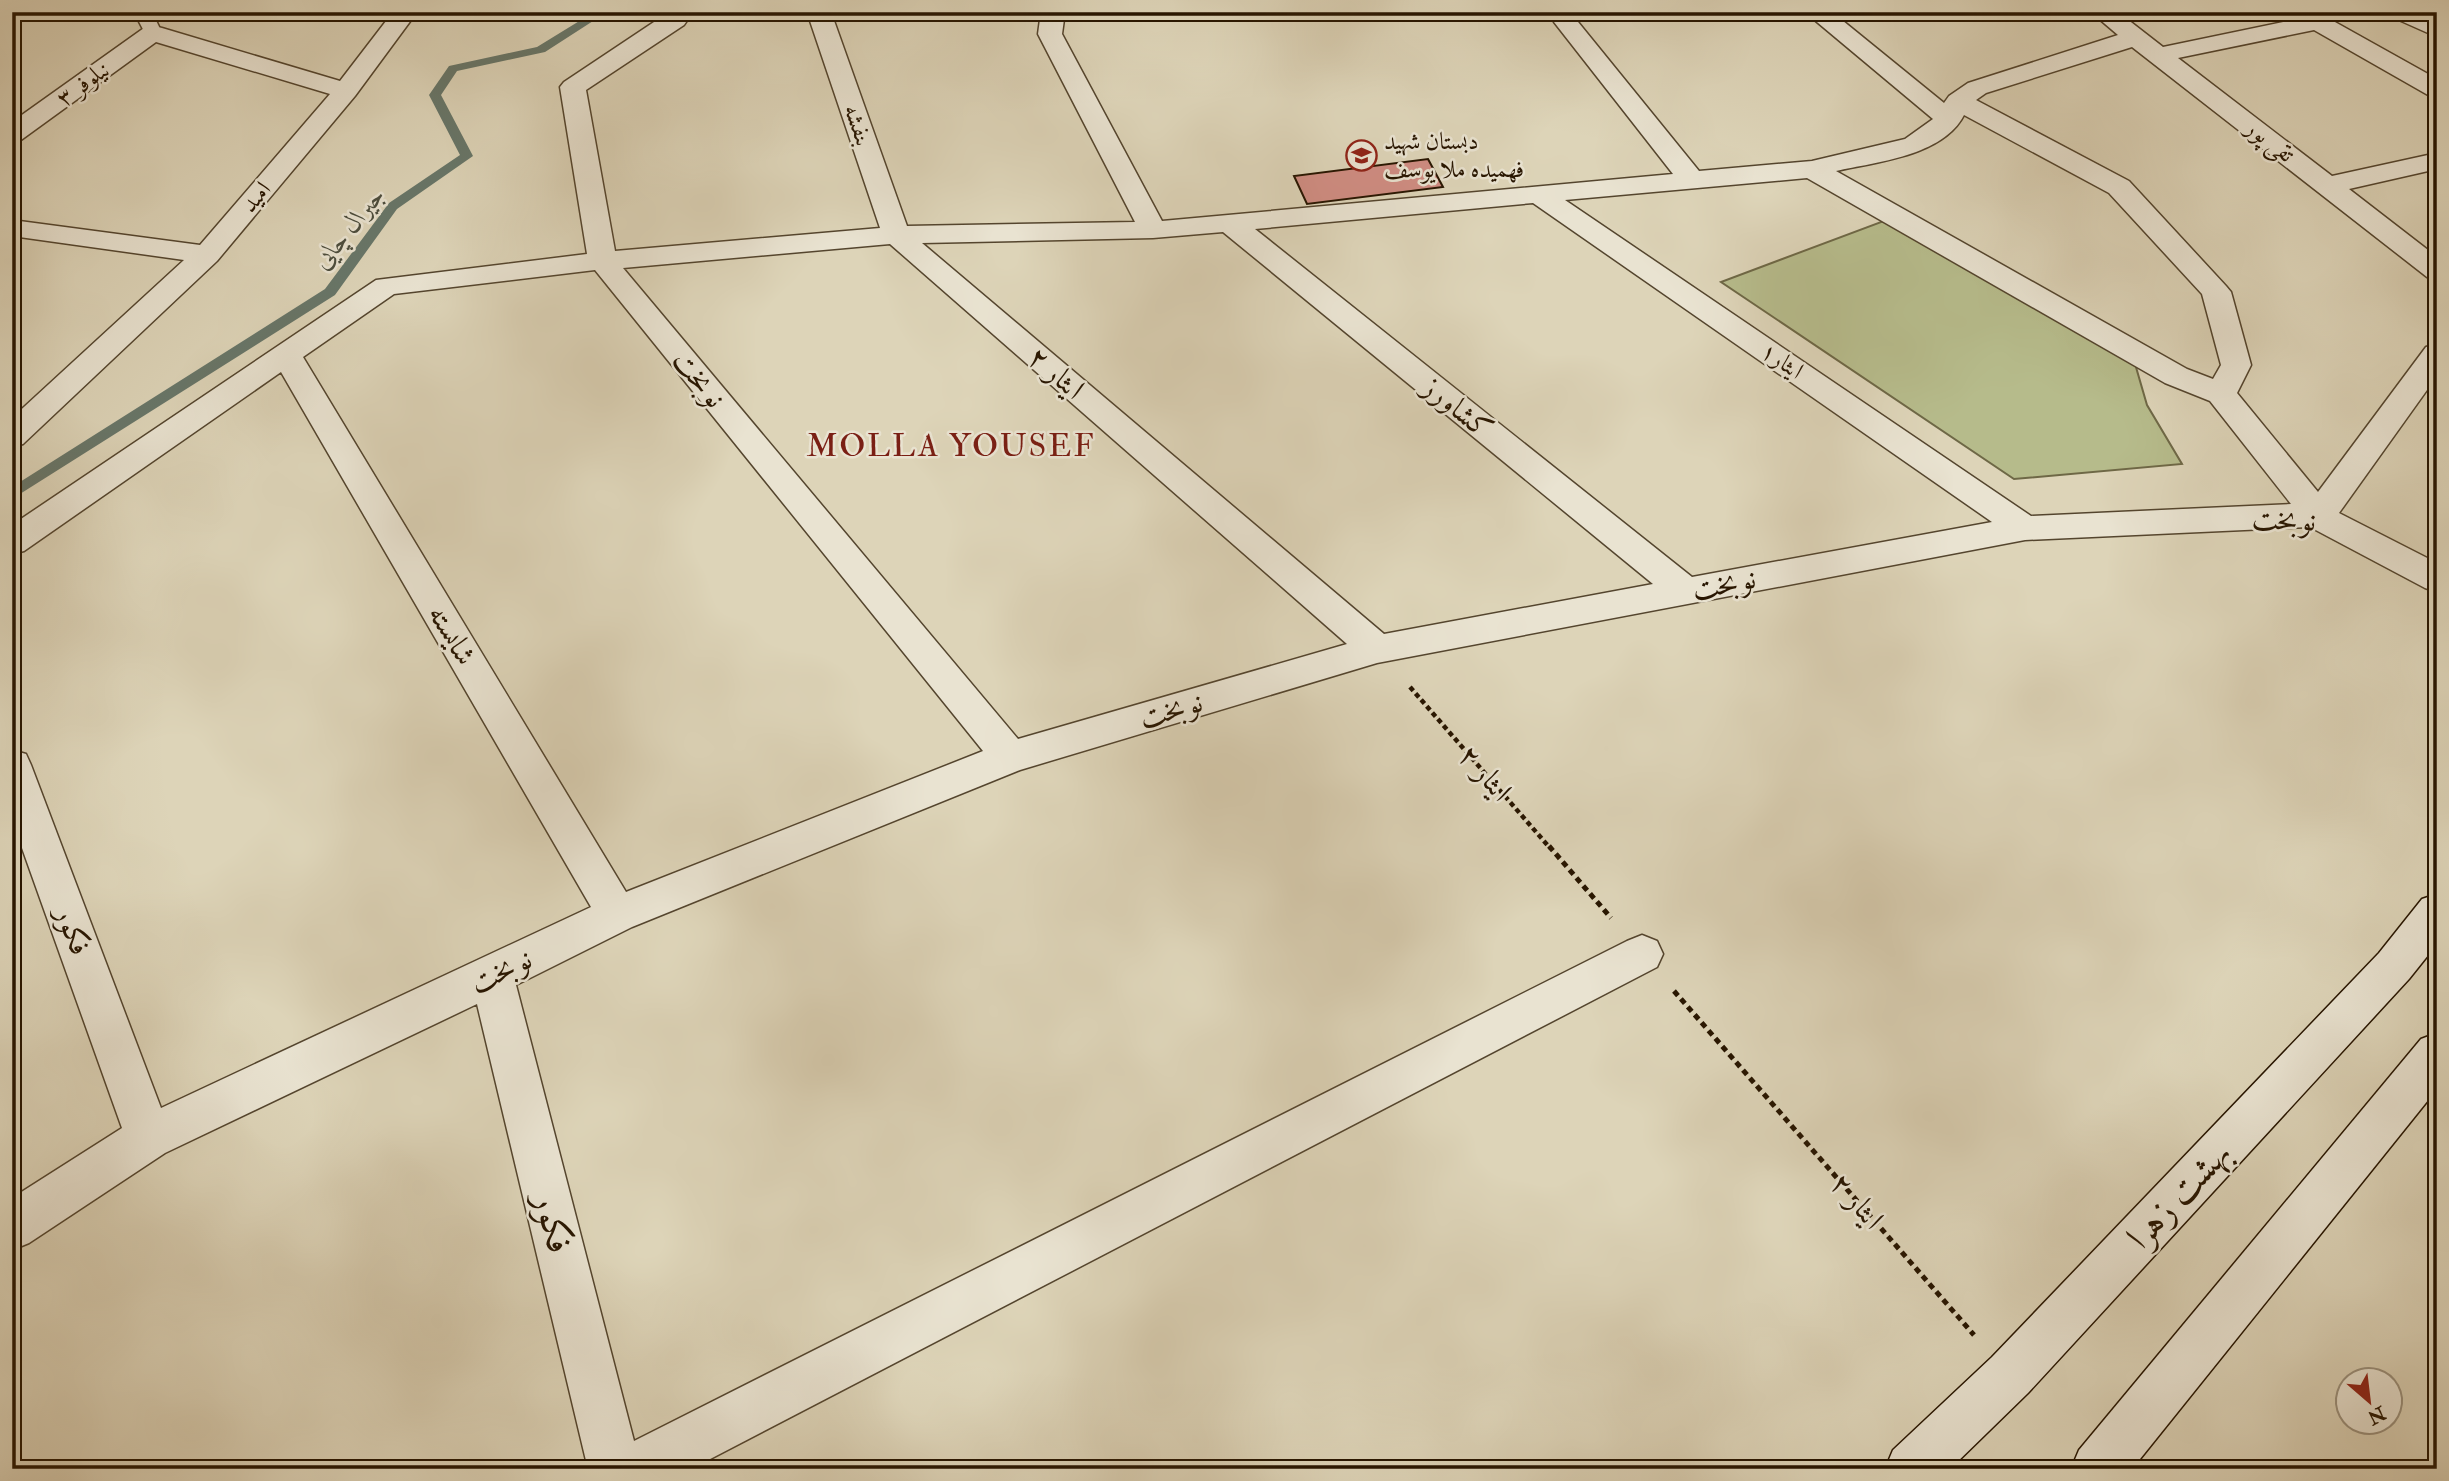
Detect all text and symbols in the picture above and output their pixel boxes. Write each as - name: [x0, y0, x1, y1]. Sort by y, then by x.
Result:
- street label: نیلوفر ۳: [50, 54, 116, 114]
- street label: بنفشه: [837, 100, 879, 150]
- street label: تقی پور: [2237, 111, 2301, 171]
- place label: دبستان شهید فهمیده ملا یوسف: [1384, 126, 1524, 185]
- school or university icon: دبستان شهید فهمیده ملا یوسف: [1344, 138, 1378, 172]
- street label: امید: [234, 175, 278, 219]
- water label: جیرال چایی: [306, 180, 393, 277]
- street label: ایثار۱: [1754, 335, 1810, 387]
- street label: ایثار ۲: [1020, 338, 1092, 408]
- street label: نوبخت: [664, 342, 734, 416]
- street label: کشاورز: [1413, 367, 1501, 447]
- district label: MOLLA YOUSEF: [807, 426, 1095, 466]
- street label: نوبخت: [2251, 500, 2317, 540]
- street label: نوبخت: [1689, 560, 1759, 608]
- street label: شایسته: [420, 598, 484, 672]
- street label: نوبخت: [1135, 683, 1207, 737]
- street label: ایثار ۲: [1450, 737, 1520, 809]
- street label: فکور: [46, 899, 99, 960]
- street label: نوبخت: [464, 940, 538, 1002]
- street label: بهشت زهرا: [2116, 1130, 2242, 1260]
- street label: ایثار ۲: [1822, 1165, 1892, 1237]
- street label: فکور: [522, 1184, 583, 1258]
- north arrow: [2334, 1366, 2404, 1436]
- text: N: [2362, 1400, 2391, 1430]

